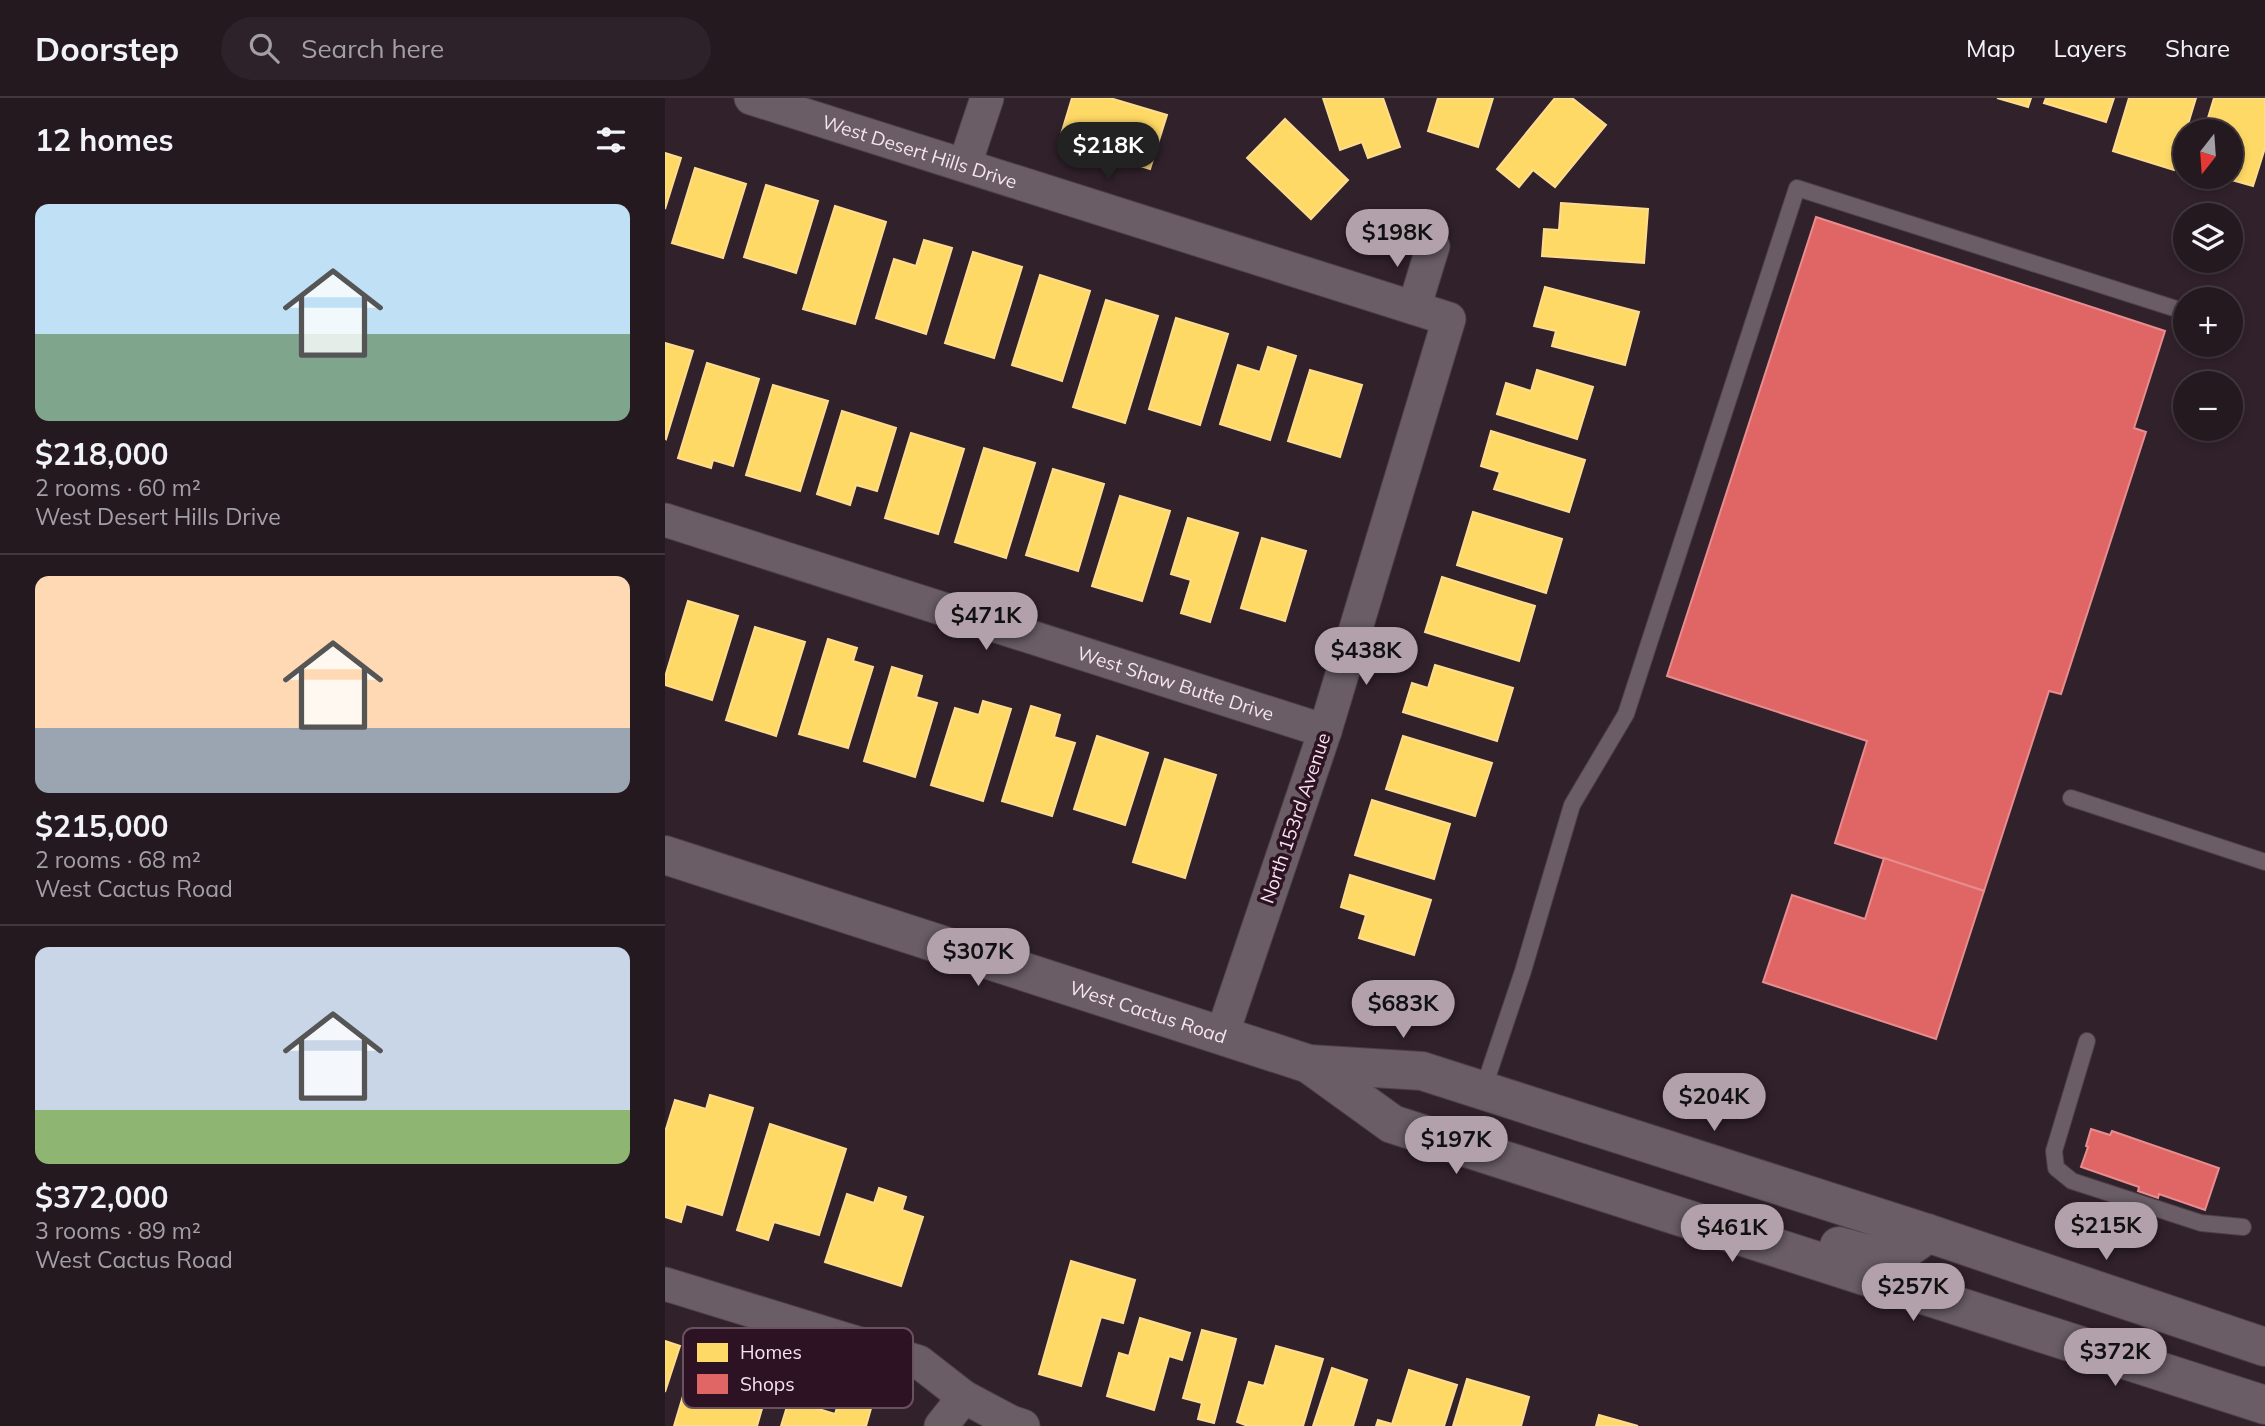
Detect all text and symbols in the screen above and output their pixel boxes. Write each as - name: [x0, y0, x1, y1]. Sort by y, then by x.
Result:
- search box: [221, 17, 711, 80]
- text: Doorstep: [35, 28, 179, 69]
- icon: search: [245, 29, 283, 67]
- text: Search here: [301, 32, 444, 65]
- text: Map: [1966, 33, 2015, 63]
- text: Layers: [2053, 33, 2127, 63]
- text: Share: [2165, 33, 2230, 63]
- street label: West Desert Hills Drive: [819, 109, 1020, 194]
- north arrow: [2173, 119, 2243, 189]
- map controls: [2173, 119, 2243, 441]
- text: 12 homes: [35, 121, 174, 159]
- icon: filters: [592, 121, 630, 159]
- pin: $218K: [1059, 122, 1157, 182]
- text: $218K: [1073, 130, 1143, 159]
- button: layers: [2173, 203, 2243, 273]
- pin: $198K: [1348, 209, 1446, 269]
- text: $198K: [1362, 217, 1432, 246]
- icon: home: [270, 250, 396, 376]
- button: +: [2173, 287, 2243, 357]
- button: −: [2173, 371, 2243, 441]
- text: $218,000: [35, 435, 168, 473]
- text: 2 rooms · 60 m²: [35, 473, 201, 502]
- text: West Desert Hills Drive: [35, 502, 281, 531]
- pin: $471K: [937, 592, 1035, 652]
- text: $471K: [951, 600, 1021, 629]
- icon: home: [270, 622, 396, 748]
- pin: $438K: [1317, 628, 1415, 687]
- text: $438K: [1331, 635, 1401, 664]
- street label: West Shaw Butte Drive: [1074, 641, 1277, 726]
- street label: North 153rd Avenue: [1255, 730, 1335, 906]
- text: $215,000: [35, 807, 168, 845]
- text: 2 rooms · 68 m²: [35, 845, 201, 874]
- text: West Cactus Road: [35, 874, 233, 903]
- pin: $307K: [929, 928, 1027, 988]
- text: $307K: [943, 936, 1013, 965]
- street label: West Cactus Road: [1067, 975, 1230, 1048]
- pin: $683K: [1354, 981, 1452, 1040]
- text: $683K: [1368, 988, 1438, 1017]
- icon: home: [270, 993, 396, 1119]
- pin: $204K: [1665, 1074, 1763, 1133]
- text: $204K: [1679, 1081, 1749, 1110]
- pin: $197K: [1407, 1116, 1505, 1176]
- text: $197K: [1421, 1124, 1491, 1153]
- text: $372,000: [35, 1178, 168, 1216]
- pin: $215K: [2057, 1202, 2155, 1262]
- pin: $461K: [1683, 1204, 1781, 1264]
- text: $215K: [2071, 1210, 2141, 1239]
- text: $461K: [1697, 1212, 1767, 1241]
- text: 3 rooms · 89 m²: [35, 1216, 201, 1245]
- text: West Cactus Road: [35, 1245, 233, 1274]
- pin: $257K: [1864, 1264, 1962, 1323]
- text: $257K: [1878, 1271, 1948, 1300]
- legend: [683, 1328, 913, 1408]
- pin: $372K: [2066, 1328, 2164, 1388]
- text: $372K: [2080, 1336, 2150, 1365]
- text: Homes: [740, 1340, 802, 1364]
- text: Shops: [740, 1372, 795, 1396]

